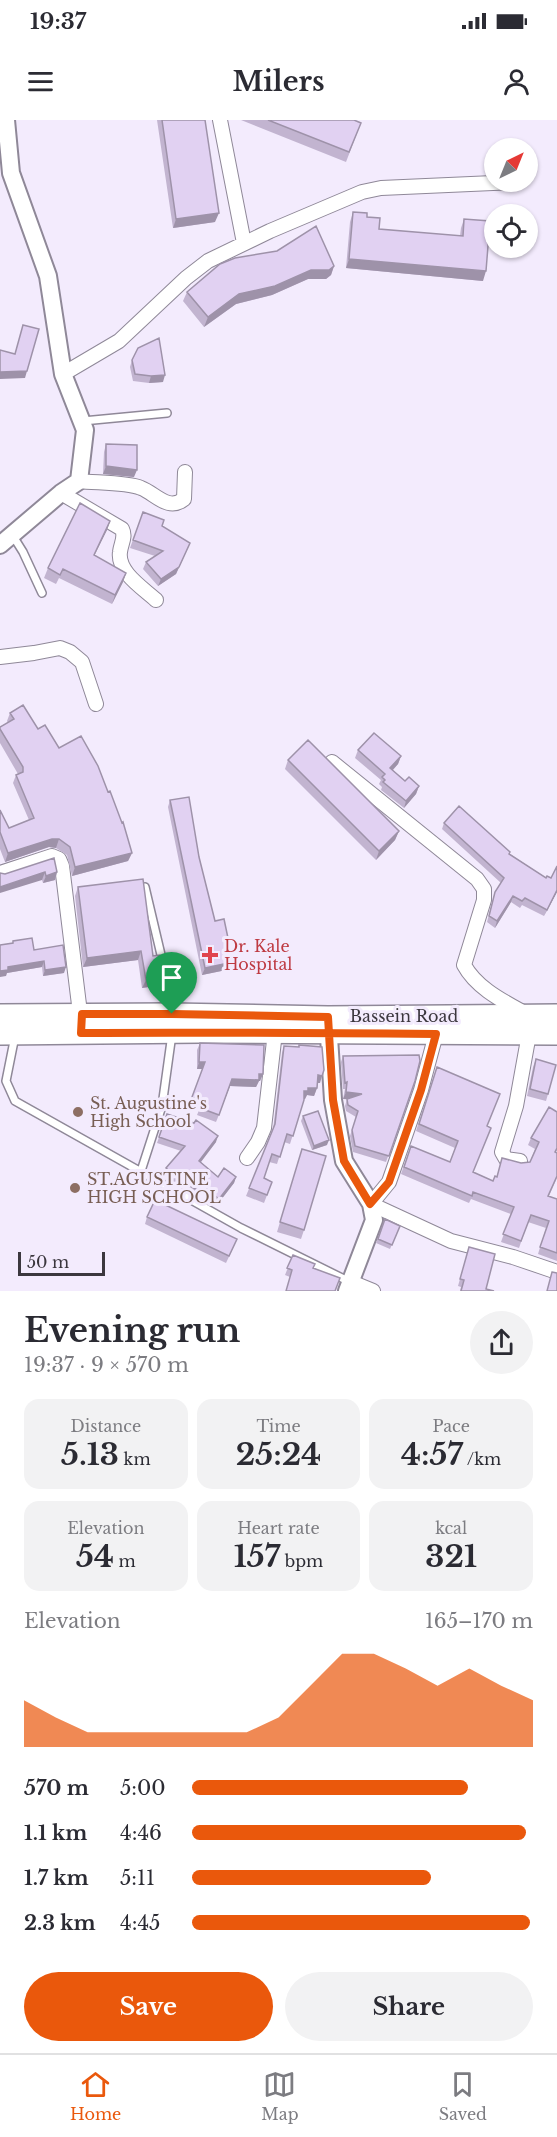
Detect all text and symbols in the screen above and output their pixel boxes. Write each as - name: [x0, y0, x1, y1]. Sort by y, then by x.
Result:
- text: 19:37: [30, 8, 86, 35]
- icon: menu: [24, 65, 57, 98]
- text: Milers: [232, 65, 325, 98]
- icon: person: [500, 65, 533, 98]
- north arrow: [484, 138, 538, 192]
- map controls: [484, 138, 538, 258]
- button: locate: [484, 204, 538, 258]
- place label: Dr. Kale Hospital: [224, 936, 293, 974]
- marker: Dr. Kale Hospital: [201, 946, 219, 964]
- pin: [146, 952, 197, 1014]
- icon: arrive: [155, 961, 188, 994]
- street label: Bassein Road: [350, 1006, 458, 1026]
- place label: St. Augustine's High School: [90, 1093, 207, 1131]
- marker: St. Augustine's High School: [71, 1105, 85, 1119]
- place label: ST.AGUSTINE HIGH SCHOOL: [87, 1169, 221, 1207]
- marker: ST.AGUSTINE HIGH SCHOOL: [68, 1181, 82, 1195]
- scale bar: [18, 1249, 105, 1276]
- text: 50 m: [27, 1252, 69, 1272]
- text: Evening run: [24, 1310, 240, 1351]
- button: share: [470, 1311, 533, 1374]
- text: 19:37 · 9 × 570 m: [24, 1353, 189, 1377]
- text: Distance: [71, 1416, 141, 1436]
- text: Time: [256, 1416, 301, 1436]
- text: Pace: [432, 1416, 470, 1436]
- text: 5.13: [61, 1436, 119, 1473]
- text: 25:24: [236, 1436, 321, 1473]
- text: 4:57: [401, 1436, 463, 1473]
- text: km: [119, 1449, 151, 1469]
- text: /km: [463, 1449, 501, 1469]
- text: Elevation: [67, 1518, 144, 1538]
- text: Heart rate: [237, 1518, 320, 1538]
- text: kcal: [435, 1518, 467, 1538]
- text: 54: [76, 1538, 114, 1575]
- text: 157: [234, 1538, 280, 1575]
- text: 321: [425, 1538, 477, 1575]
- text: m: [114, 1551, 136, 1571]
- text: bpm: [280, 1551, 323, 1571]
- text: Elevation: [24, 1609, 121, 1633]
- text: 165–170 m: [425, 1609, 533, 1633]
- text: 570 m: [24, 1776, 89, 1800]
- text: 5:00: [120, 1776, 166, 1800]
- text: 1.1 km: [24, 1821, 87, 1845]
- text: 4:46: [120, 1821, 162, 1845]
- text: 1.7 km: [24, 1866, 89, 1890]
- text: 5:11: [120, 1866, 155, 1890]
- text: 2.3 km: [24, 1911, 96, 1935]
- text: 4:45: [120, 1911, 160, 1935]
- button: Save: [24, 1972, 273, 2041]
- button: Share: [285, 1972, 533, 2041]
- tab: Home: [70, 2068, 121, 2124]
- tab: Map: [261, 2068, 299, 2124]
- tab: Saved: [439, 2068, 487, 2124]

